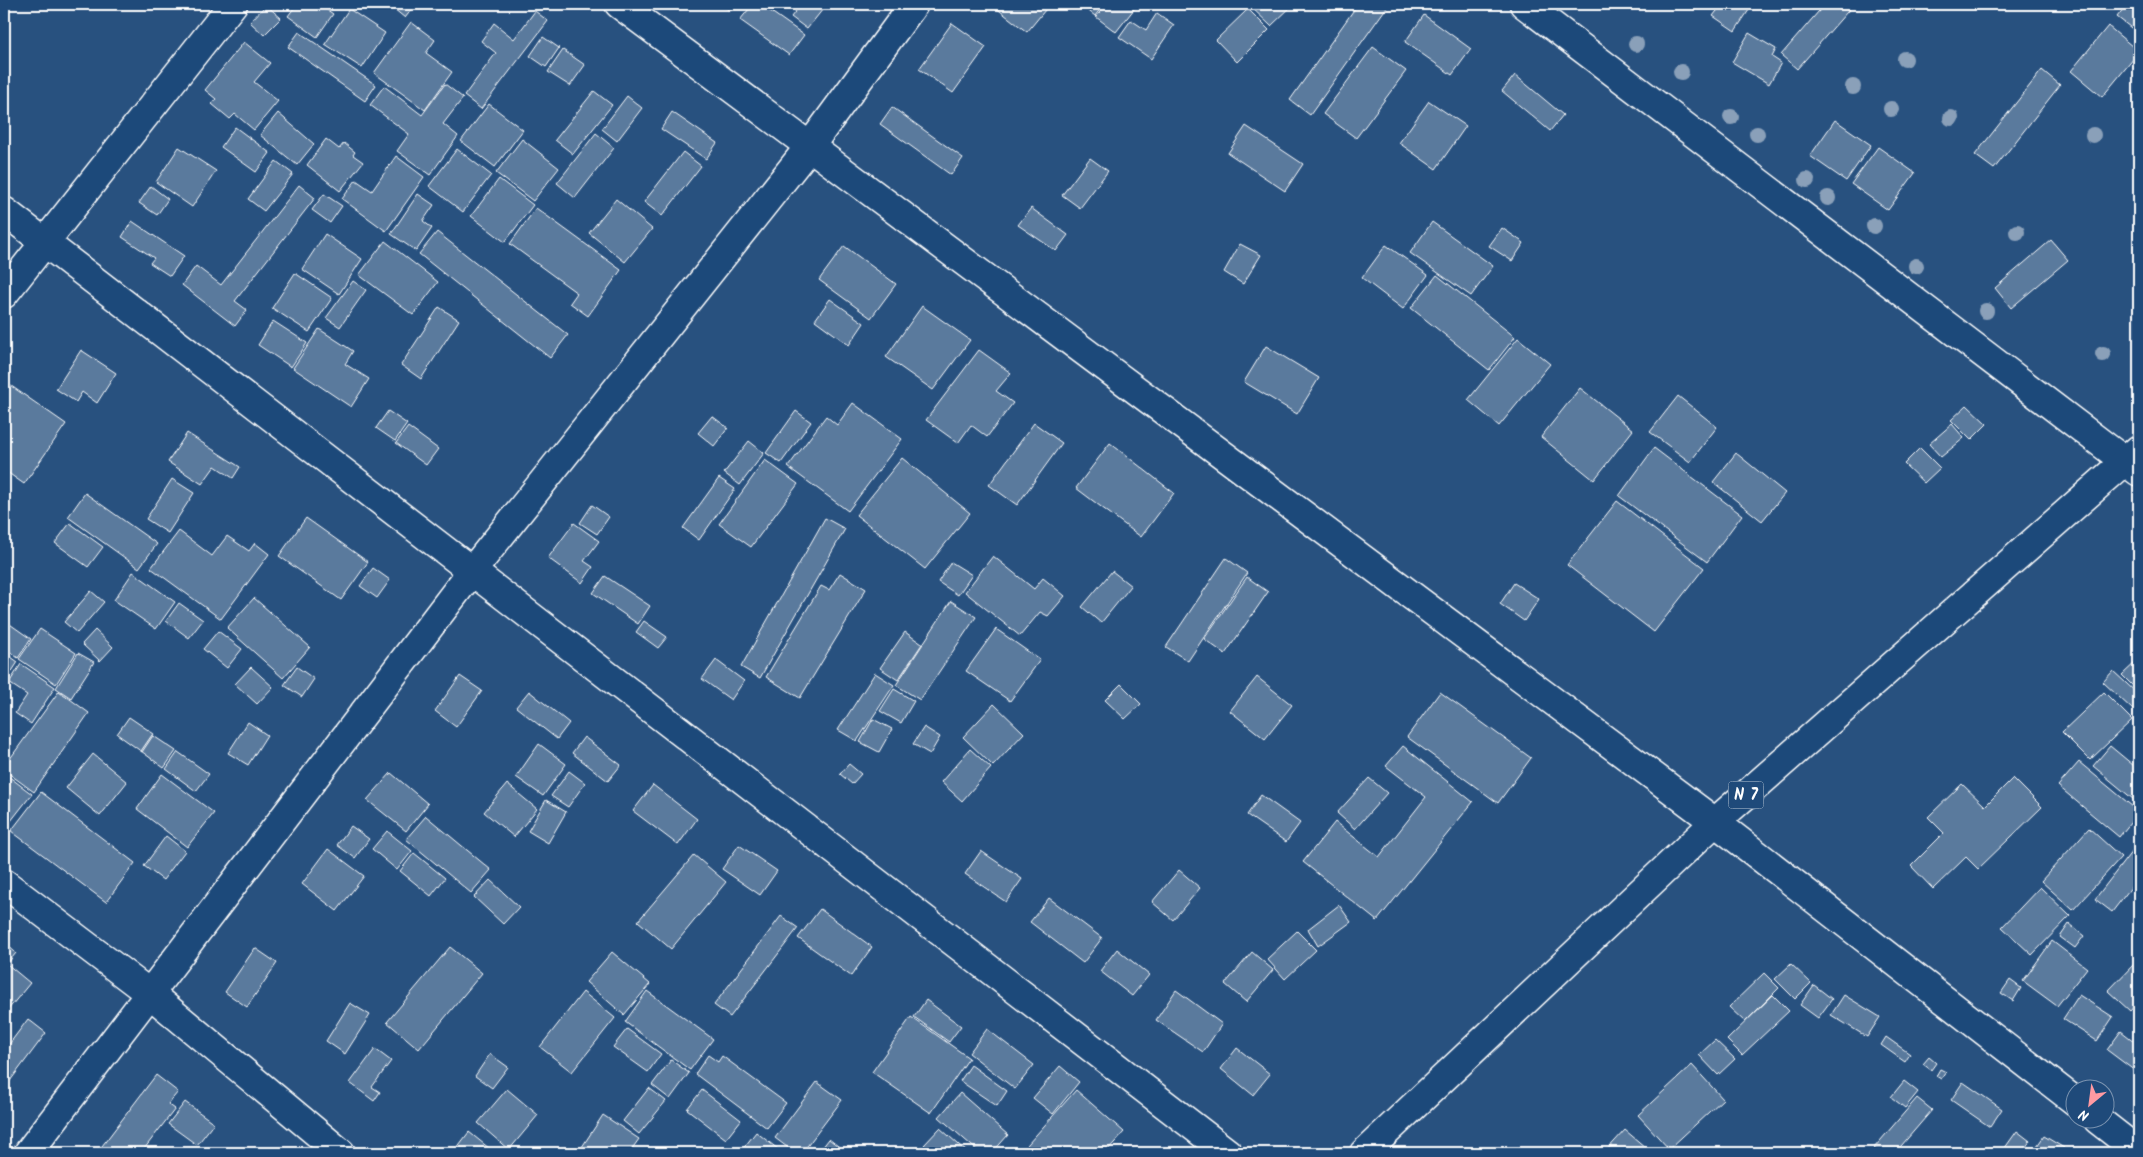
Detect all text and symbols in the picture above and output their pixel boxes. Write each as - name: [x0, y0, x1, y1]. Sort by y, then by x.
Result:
- road number: N 7: [1728, 782, 1764, 808]
- north arrow: [2066, 1080, 2116, 1130]
- text: N: [2075, 1103, 2093, 1126]

